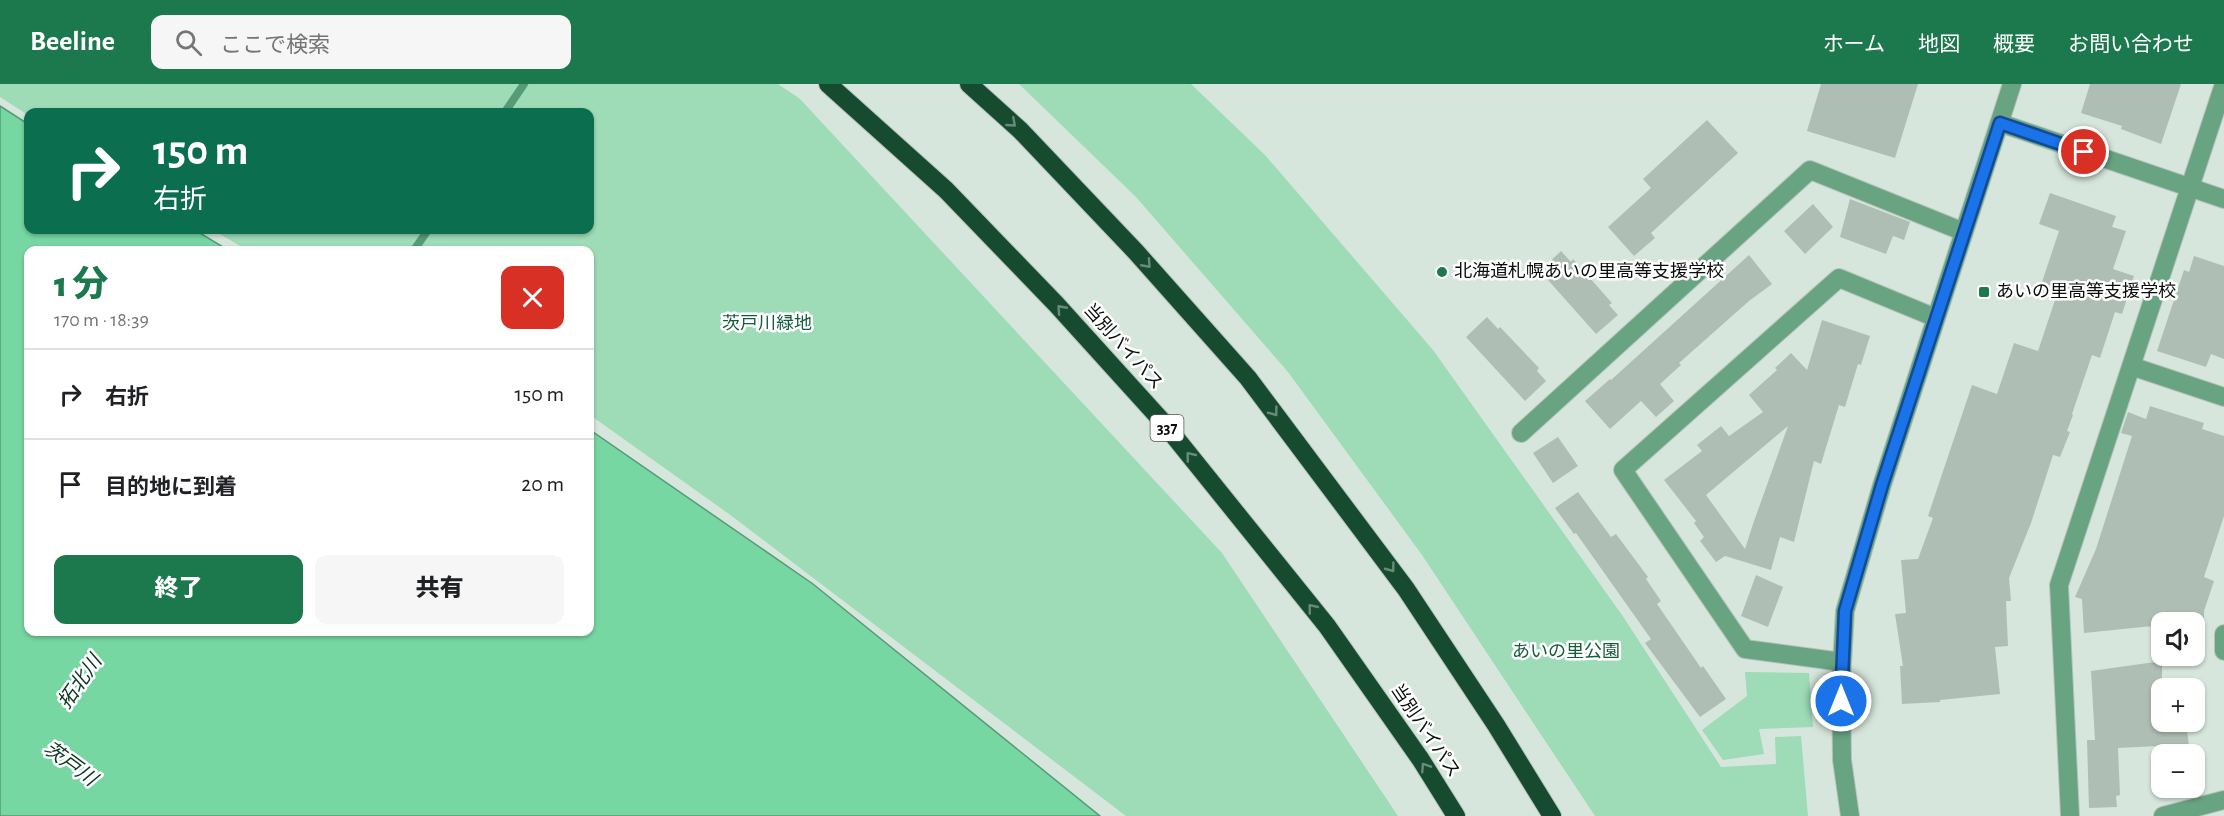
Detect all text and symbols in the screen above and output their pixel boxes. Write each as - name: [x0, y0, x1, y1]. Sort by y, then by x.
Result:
- search box: [151, 15, 571, 69]
- icon: search: [172, 26, 205, 59]
- text: Beeline: [30, 28, 115, 56]
- text: ここで検索: [220, 34, 330, 56]
- text: ホーム: [1823, 34, 1885, 55]
- text: 地図: [1918, 34, 1960, 55]
- text: 概要: [1993, 34, 2035, 55]
- text: お問い合わせ: [2068, 34, 2194, 55]
- one-way arrow: [1006, 116, 1016, 127]
- pin: [2058, 126, 2109, 177]
- text: 150 m: [153, 130, 248, 172]
- icon: right: [54, 132, 132, 210]
- icon: arrive: [2067, 135, 2100, 168]
- text: 右折: [153, 186, 207, 213]
- one-way arrow: [1140, 257, 1151, 268]
- place label: 北海道札幌あいの里高等支援学校: [1454, 261, 1724, 281]
- marker: 北海道札幌あいの里高等支援学校: [1435, 265, 1449, 279]
- button: close: [501, 266, 564, 329]
- text: 1 分: [54, 267, 108, 303]
- place label: あいの里高等支援学校: [1996, 281, 2176, 301]
- marker: あいの里高等支援学校: [1977, 285, 1991, 299]
- street label: 当別バイパス: [1080, 300, 1166, 393]
- one-way arrow: [1057, 305, 1068, 316]
- text: 170 m · 18:39: [54, 310, 149, 330]
- park label: 茨戸川緑地: [722, 314, 812, 333]
- icon: right: [54, 378, 87, 411]
- text: 150 m: [514, 383, 564, 405]
- text: 右折: [105, 386, 149, 408]
- one-way arrow: [1266, 405, 1277, 416]
- road number: 337: [1150, 415, 1184, 441]
- one-way arrow: [1186, 452, 1197, 463]
- icon: arrive: [54, 468, 87, 501]
- text: 20 m: [521, 473, 564, 495]
- text: 目的地に到着: [105, 476, 237, 498]
- button: 終了: [54, 555, 303, 624]
- button: 共有: [315, 555, 564, 624]
- one-way arrow: [1383, 561, 1394, 572]
- one-way arrow: [1309, 604, 1320, 615]
- map controls: [2151, 612, 2205, 798]
- button: sound: [2151, 612, 2205, 666]
- park label: あいの里公園: [1512, 642, 1620, 661]
- water label: 拓北川: [54, 649, 107, 712]
- position arrow: [1809, 669, 1873, 733]
- button: +: [2151, 678, 2205, 732]
- street label: 当別バイパス: [1387, 681, 1463, 781]
- water label: 茨戸川: [40, 737, 102, 791]
- button: −: [2151, 744, 2205, 798]
- one-way arrow: [1421, 763, 1432, 774]

